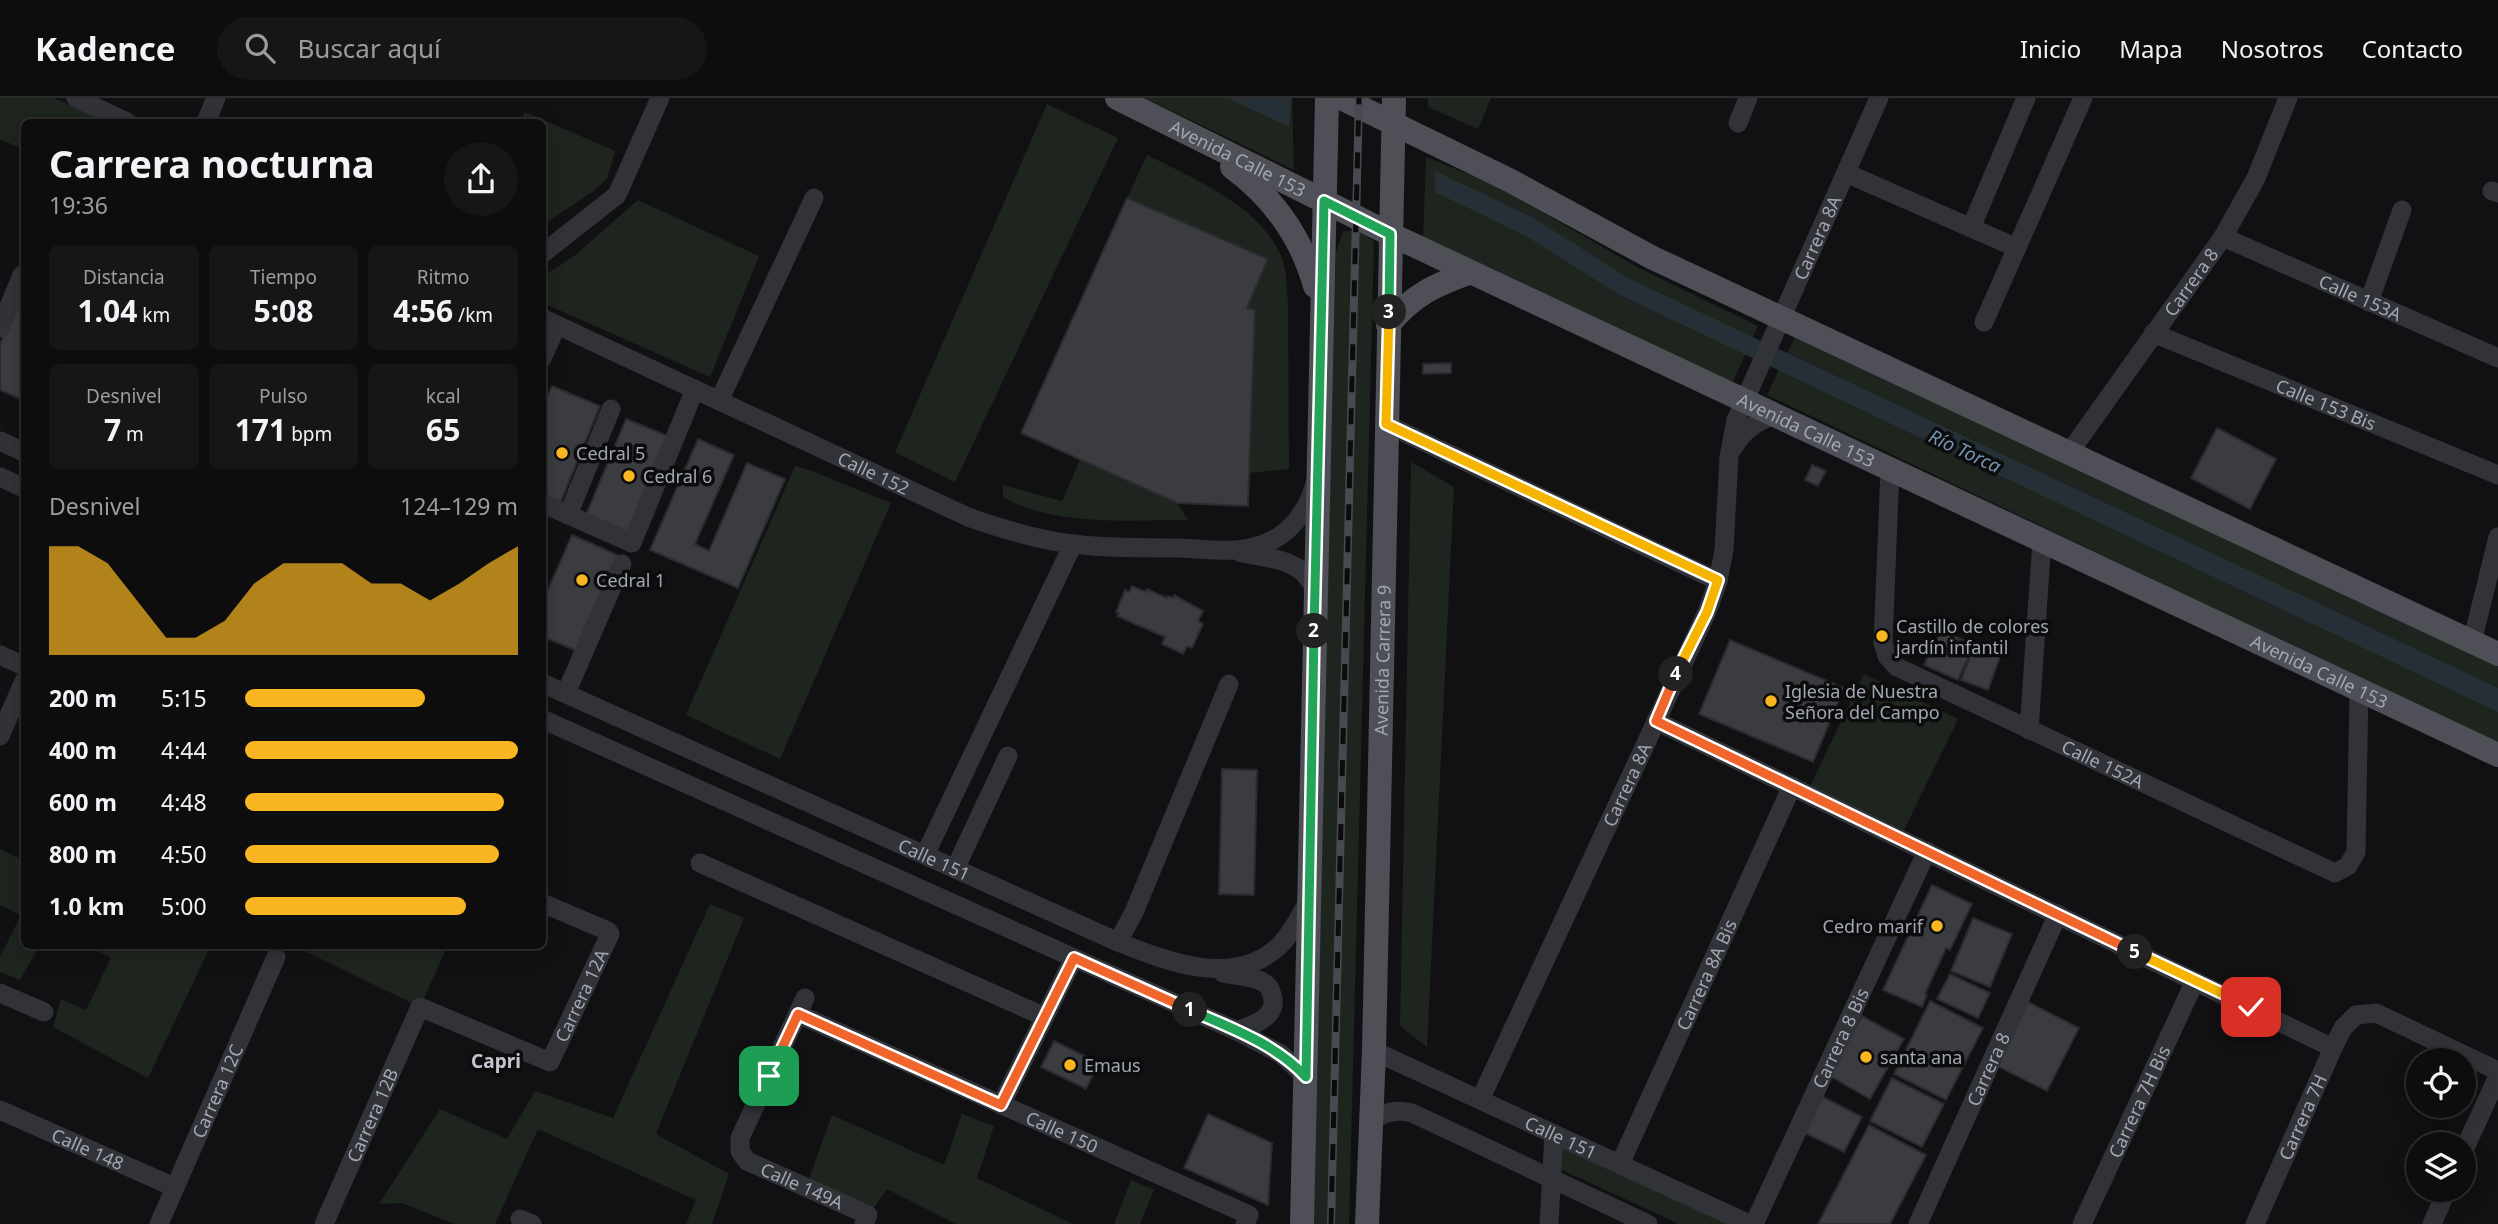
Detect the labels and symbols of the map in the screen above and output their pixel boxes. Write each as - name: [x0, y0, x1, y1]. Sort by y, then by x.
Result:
- street label: Avenida Calle 153: [1166, 114, 1310, 202]
- street label: Carrera 8A: [1788, 191, 1846, 284]
- street label: Carrera 8: [2158, 243, 2223, 321]
- street label: Calle 153A: [2315, 269, 2406, 326]
- pin: 3: [1372, 294, 1406, 330]
- street label: Calle 153 Bis: [2272, 373, 2380, 435]
- street label: Avenida Calle 153: [1734, 387, 1879, 472]
- water label: Río Torca: [1925, 423, 2006, 479]
- place label: Cedral 5: [576, 441, 645, 465]
- marker: Cedral 5: [554, 445, 570, 461]
- street label: Calle 152: [834, 446, 913, 500]
- place label: Cedral 6: [643, 464, 712, 488]
- marker: Cedral 6: [621, 468, 637, 484]
- place label: Cedral 1: [596, 568, 665, 592]
- marker: Cedral 1: [574, 572, 590, 588]
- street label: Avenida Carrera 9: [1369, 585, 1396, 736]
- pin: 2: [1296, 614, 1332, 648]
- place label: Castillo de colores jardín infantil: [1895, 614, 2049, 659]
- marker: Castillo de colores jardín infantil: [1874, 628, 1890, 644]
- street label: Avenida Calle 153: [2247, 628, 2392, 714]
- pin: 4: [1658, 656, 1694, 692]
- place label: Iglesia de Nuestra Señora del Campo: [1785, 679, 1940, 724]
- marker: Iglesia de Nuestra Señora del Campo: [1763, 693, 1779, 709]
- street label: Calle 152A: [2058, 734, 2148, 794]
- street label: Carrera 8A: [1597, 738, 1657, 830]
- street label: Calle 151: [894, 833, 974, 886]
- place label: Cedro marif: [1823, 914, 1924, 938]
- street label: Carrera 8A Bis: [1670, 915, 1742, 1034]
- marker: Cedro marif: [1929, 918, 1945, 934]
- pin: 5: [2118, 934, 2152, 970]
- street label: Carrera 12A: [549, 945, 614, 1046]
- pin: [2221, 977, 2281, 1037]
- street label: Carrera 8 Bis: [1807, 984, 1874, 1092]
- pin: 1: [1172, 992, 1208, 1028]
- street label: Carrera 8: [1961, 1028, 2015, 1110]
- street label: Carrera 12C: [186, 1041, 248, 1142]
- street label: Carrera 7H Bis: [2102, 1042, 2175, 1162]
- place label: santa ana: [1880, 1045, 1962, 1069]
- pin: [739, 1046, 799, 1106]
- district label: Capri: [471, 1048, 521, 1074]
- marker: santa ana: [1858, 1049, 1874, 1065]
- place label: Emaus: [1084, 1053, 1141, 1077]
- marker: Emaus: [1062, 1057, 1078, 1073]
- street label: Carrera 12B: [341, 1064, 403, 1166]
- street label: Carrera 7H: [2273, 1070, 2332, 1164]
- street label: Calle 150: [1022, 1105, 1102, 1158]
- street label: Calle 151: [1521, 1110, 1601, 1164]
- street label: Calle 148: [48, 1122, 128, 1175]
- street label: Calle 149A: [757, 1157, 848, 1215]

